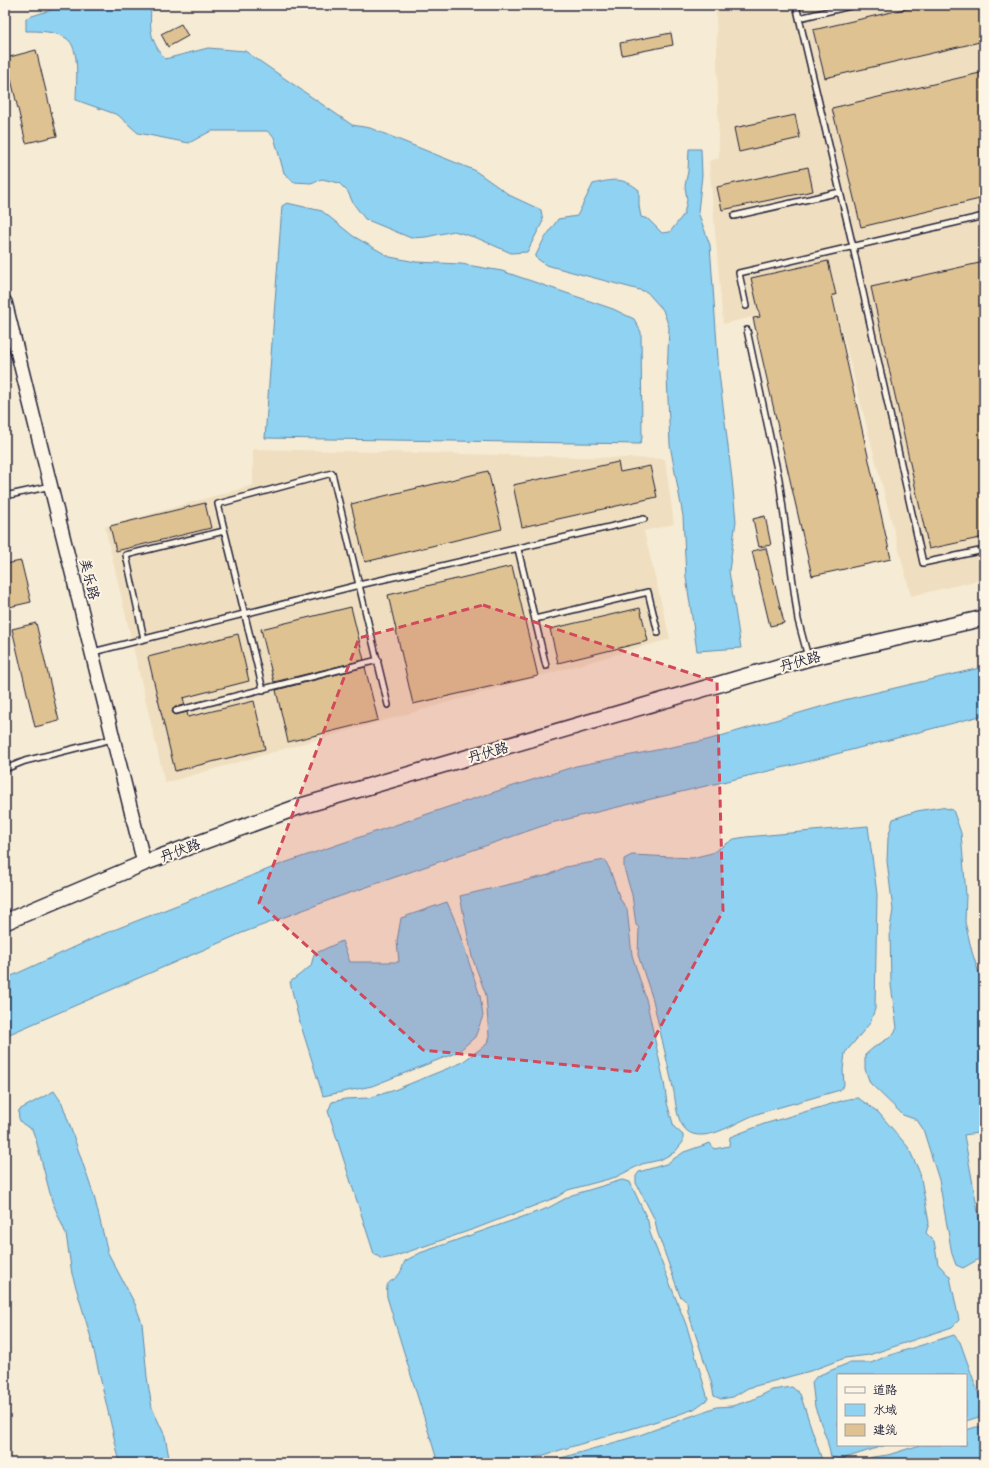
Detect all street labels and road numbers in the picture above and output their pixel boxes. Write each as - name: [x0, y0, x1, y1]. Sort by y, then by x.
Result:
- street label: 美乐路: [76, 557, 103, 602]
- street label: 丹伏路: [778, 648, 823, 675]
- street label: 丹伏路: [466, 739, 511, 766]
- street label: 丹伏路: [158, 835, 203, 866]

